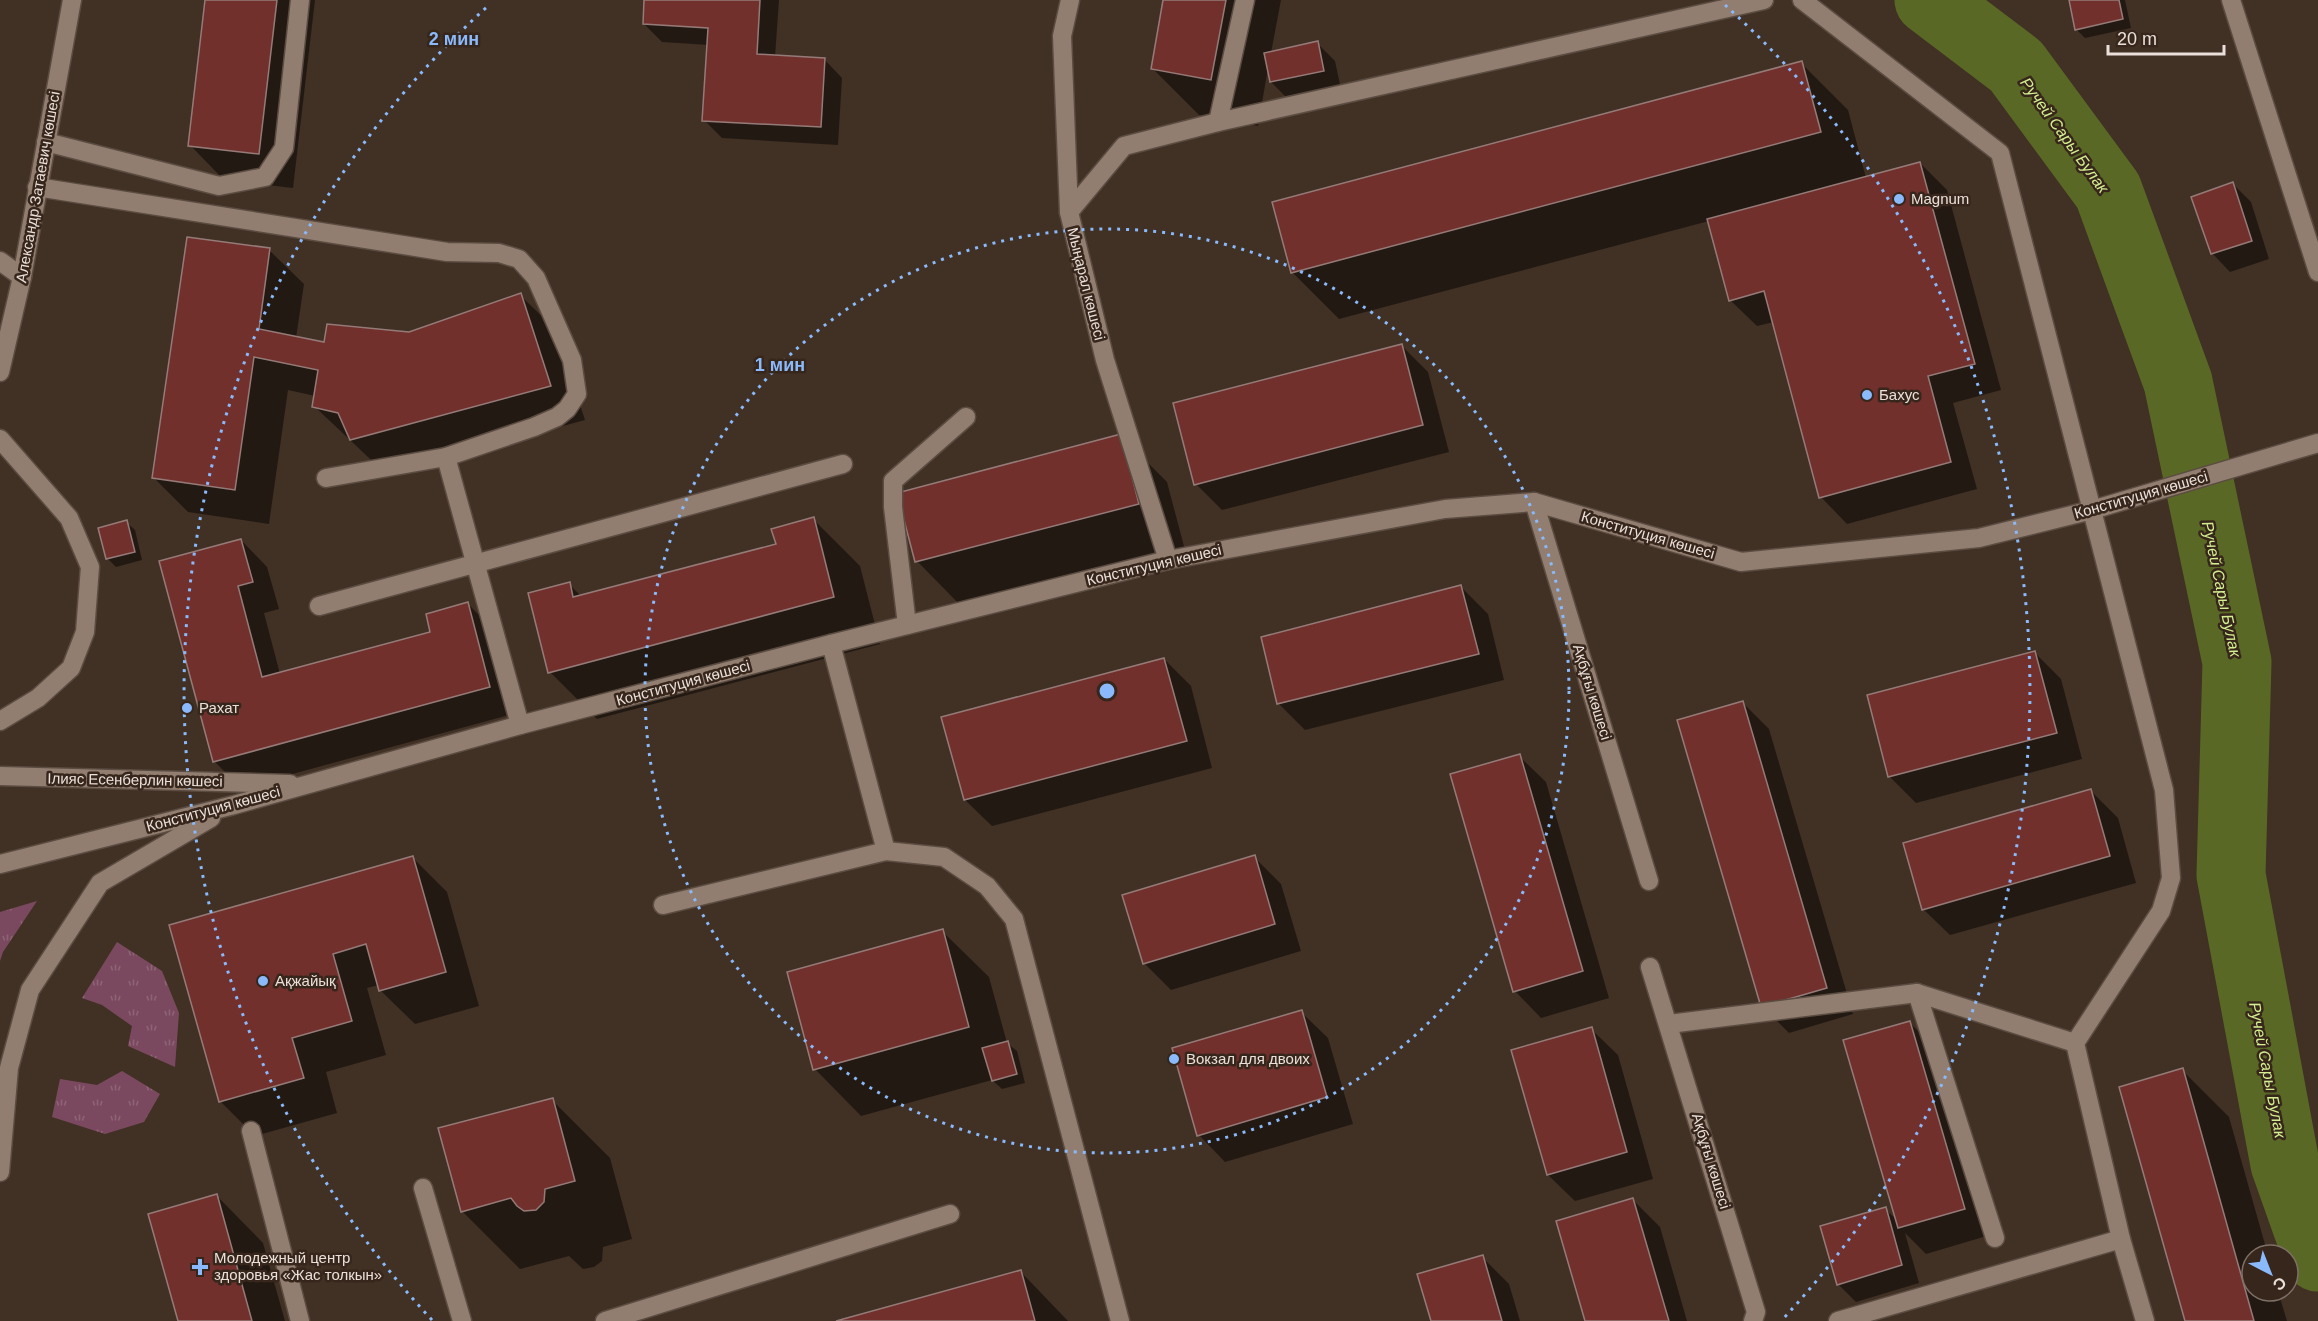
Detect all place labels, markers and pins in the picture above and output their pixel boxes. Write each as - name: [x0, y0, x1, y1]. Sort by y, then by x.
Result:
- place label: Magnum: [1911, 190, 1969, 207]
- marker: Magnum: [1892, 192, 1906, 206]
- place label: Бахус: [1879, 386, 1920, 403]
- marker: Бахус: [1860, 388, 1874, 402]
- centre of rings: [1097, 681, 1117, 701]
- place label: Рахат: [199, 699, 239, 716]
- marker: Рахат: [180, 701, 194, 715]
- place label: Ақжайық: [275, 972, 336, 989]
- marker: Ақжайық: [256, 974, 270, 988]
- place label: Вокзал для двоих: [1186, 1050, 1310, 1067]
- marker: Вокзал для двоих: [1167, 1052, 1181, 1066]
- place label: Молодежный центр здоровья «Жас толкын»: [214, 1249, 382, 1283]
- marker: Молодежный центр здоровья «Жас толкын»: [191, 1258, 209, 1276]

